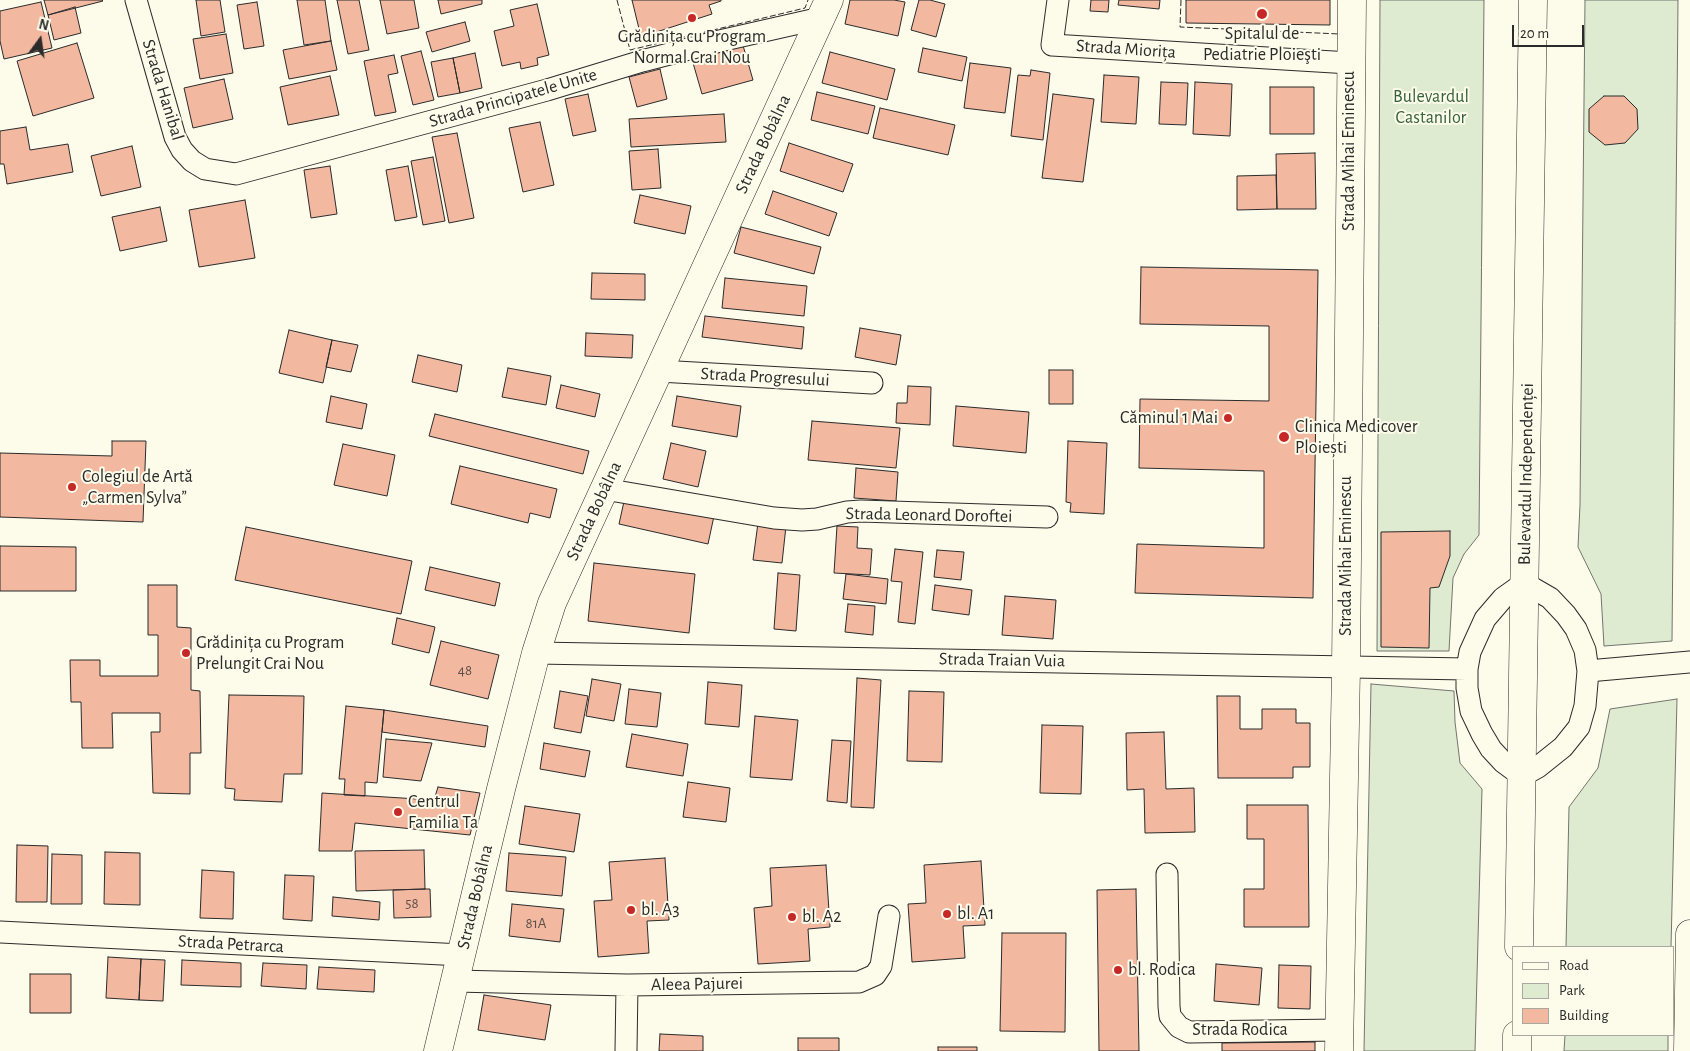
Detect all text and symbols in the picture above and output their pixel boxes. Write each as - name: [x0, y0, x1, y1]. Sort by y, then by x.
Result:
- marker: Spitalul de Pediatrie Ploieşti: [1255, 7, 1269, 21]
- marker: Grădinița cu Program Normal Crai Nou: [686, 12, 698, 24]
- north arrow: [15, 15, 65, 65]
- scale bar: [1515, 15, 1588, 47]
- text: N: [37, 17, 50, 33]
- place label: Spitalul de Pediatrie Ploieşti: [1203, 23, 1321, 66]
- place label: Grădinița cu Program Normal Crai Nou: [618, 26, 766, 68]
- text: 20 m: [1520, 26, 1549, 41]
- street label: Strada Miorița: [1075, 35, 1177, 63]
- street label: Strada Hanibal: [137, 37, 189, 143]
- street label: Strada Principatele Unite: [426, 64, 600, 132]
- street label: Strada Mihai Eminescu: [1338, 71, 1360, 231]
- park label: Bulevardul Castanilor: [1393, 86, 1469, 128]
- street label: Strada Bobâlna: [731, 91, 795, 197]
- street label: Strada Progresului: [700, 363, 830, 391]
- street label: Bulevardul Independenței: [1514, 383, 1538, 565]
- place label: Căminul 1 Mai: [1120, 407, 1218, 429]
- marker: Căminul 1 Mai: [1222, 412, 1234, 424]
- place label: Clinica Medicover Ploiești: [1295, 416, 1418, 458]
- marker: Clinica Medicover Ploiești: [1277, 430, 1291, 444]
- street label: Strada Bobâlna: [562, 458, 626, 564]
- place label: Colegiul de Artă „Carmen Sylva”: [82, 466, 193, 508]
- street label: Strada Mihai Eminescu: [1335, 476, 1357, 636]
- marker: Colegiul de Artă „Carmen Sylva”: [66, 481, 78, 493]
- street label: Strada Leonard Doroftei: [845, 503, 1013, 527]
- place label: Grădinița cu Program Prelungit Crai Nou: [196, 632, 344, 674]
- marker: Grădinița cu Program Prelungit Crai Nou: [180, 647, 192, 659]
- street label: Strada Traian Vuia: [939, 648, 1065, 672]
- house number: 48: [458, 661, 472, 679]
- place label: Centrul Familia Ta: [408, 791, 478, 834]
- marker: Centrul Familia Ta: [392, 806, 404, 818]
- street label: Strada Bobâlna: [452, 843, 498, 951]
- house number: 58: [405, 894, 419, 912]
- place label: bl. A3: [641, 899, 680, 921]
- place label: bl. A1: [957, 903, 994, 925]
- marker: bl. A3: [625, 904, 637, 916]
- place label: bl. A2: [802, 906, 841, 928]
- marker: bl. A1: [941, 908, 953, 920]
- marker: bl. A2: [786, 911, 798, 923]
- house number: 81A: [526, 914, 546, 932]
- street label: Strada Petrarca: [177, 930, 285, 958]
- legend: [1512, 946, 1675, 1036]
- text: Road: [1559, 958, 1589, 973]
- place label: bl. Rodica: [1128, 959, 1196, 981]
- marker: bl. Rodica: [1112, 964, 1124, 976]
- street label: Aleea Pajurei: [651, 972, 743, 996]
- text: Park: [1559, 983, 1585, 998]
- text: Building: [1559, 1008, 1609, 1023]
- street label: Strada Rodica: [1192, 1019, 1288, 1041]

